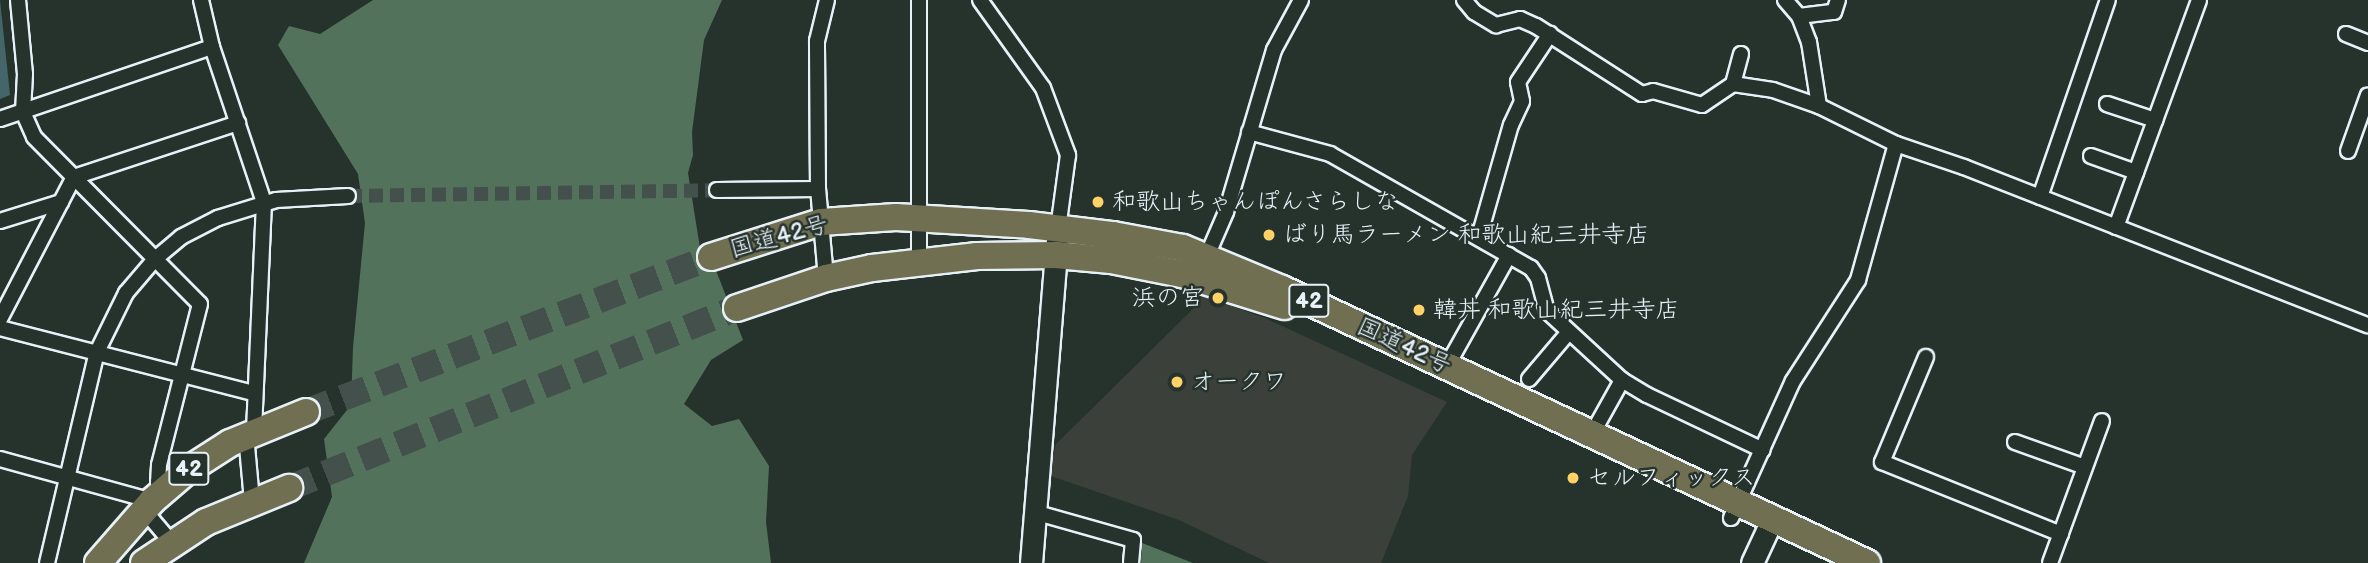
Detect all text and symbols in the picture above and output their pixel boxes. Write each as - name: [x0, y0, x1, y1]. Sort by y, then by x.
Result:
- place label: 和歌山ちゃんぽんさらしな: [1112, 188, 1400, 216]
- marker: 和歌山ちゃんぽんさらしな: [1090, 194, 1106, 210]
- street label: 国道42号: [727, 210, 831, 264]
- place label: ばり馬ラーメン 和歌山紀三井寺店: [1283, 221, 1649, 249]
- marker: ばり馬ラーメン 和歌山紀三井寺店: [1261, 227, 1277, 243]
- road number: 42: [1288, 282, 1330, 320]
- place label: 浜の宮: [1132, 284, 1204, 312]
- marker: 浜の宮: [1210, 290, 1226, 306]
- place label: 韓丼 和歌山紀三井寺店: [1433, 296, 1679, 324]
- marker: 韓丼 和歌山紀三井寺店: [1411, 302, 1427, 318]
- street label: 国道42号: [1352, 312, 1456, 380]
- place label: オークワ: [1191, 368, 1287, 396]
- marker: オークワ: [1169, 374, 1185, 390]
- road number: 42: [168, 449, 210, 489]
- place label: セルフィックス: [1587, 464, 1755, 492]
- marker: セルフィックス: [1565, 470, 1581, 486]

